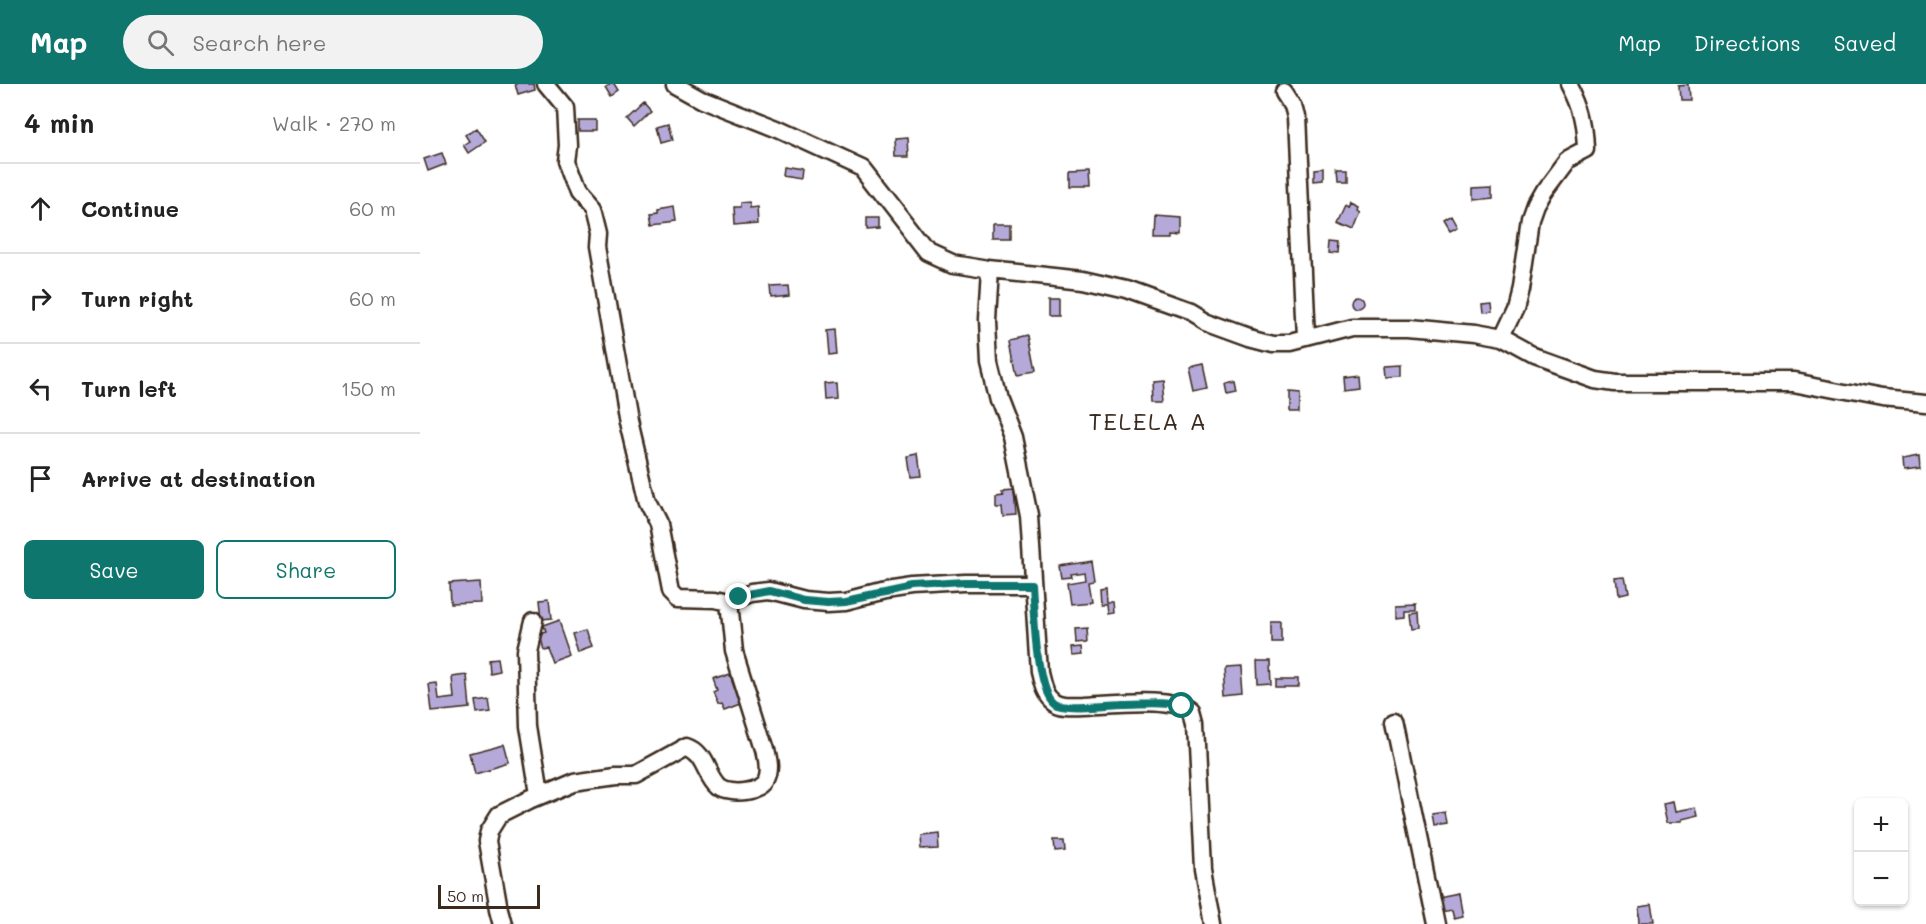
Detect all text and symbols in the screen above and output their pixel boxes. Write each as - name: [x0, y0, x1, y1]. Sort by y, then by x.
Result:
- search box: [123, 15, 543, 69]
- text: Map: [30, 24, 87, 60]
- icon: search: [144, 26, 177, 59]
- text: Search here: [192, 28, 326, 57]
- text: Map: [1618, 29, 1661, 56]
- text: Directions: [1694, 29, 1801, 56]
- text: Saved: [1834, 29, 1896, 56]
- text: 4 min: [24, 106, 94, 140]
- text: Walk · 270 m: [272, 110, 396, 136]
- icon: ahead: [24, 192, 57, 225]
- text: Continue: [81, 194, 179, 223]
- text: 60 m: [349, 195, 396, 221]
- icon: right: [24, 282, 57, 315]
- text: Turn right: [81, 284, 193, 313]
- text: 60 m: [349, 285, 396, 311]
- icon: left: [24, 372, 57, 405]
- text: Turn left: [81, 374, 177, 403]
- text: 150 m: [341, 375, 396, 401]
- district label: TELELA A: [1088, 405, 1208, 436]
- icon: arrive: [24, 462, 57, 495]
- text: Arrive at destination: [81, 464, 316, 493]
- button: Save: [24, 540, 204, 599]
- button: Share: [216, 540, 396, 599]
- route end: [725, 583, 751, 609]
- route start: [1168, 692, 1194, 718]
- map controls: [1854, 798, 1908, 906]
- button: +: [1854, 798, 1908, 852]
- button: −: [1854, 852, 1908, 906]
- scale bar: [438, 882, 540, 910]
- text: 50 m: [447, 885, 484, 906]

